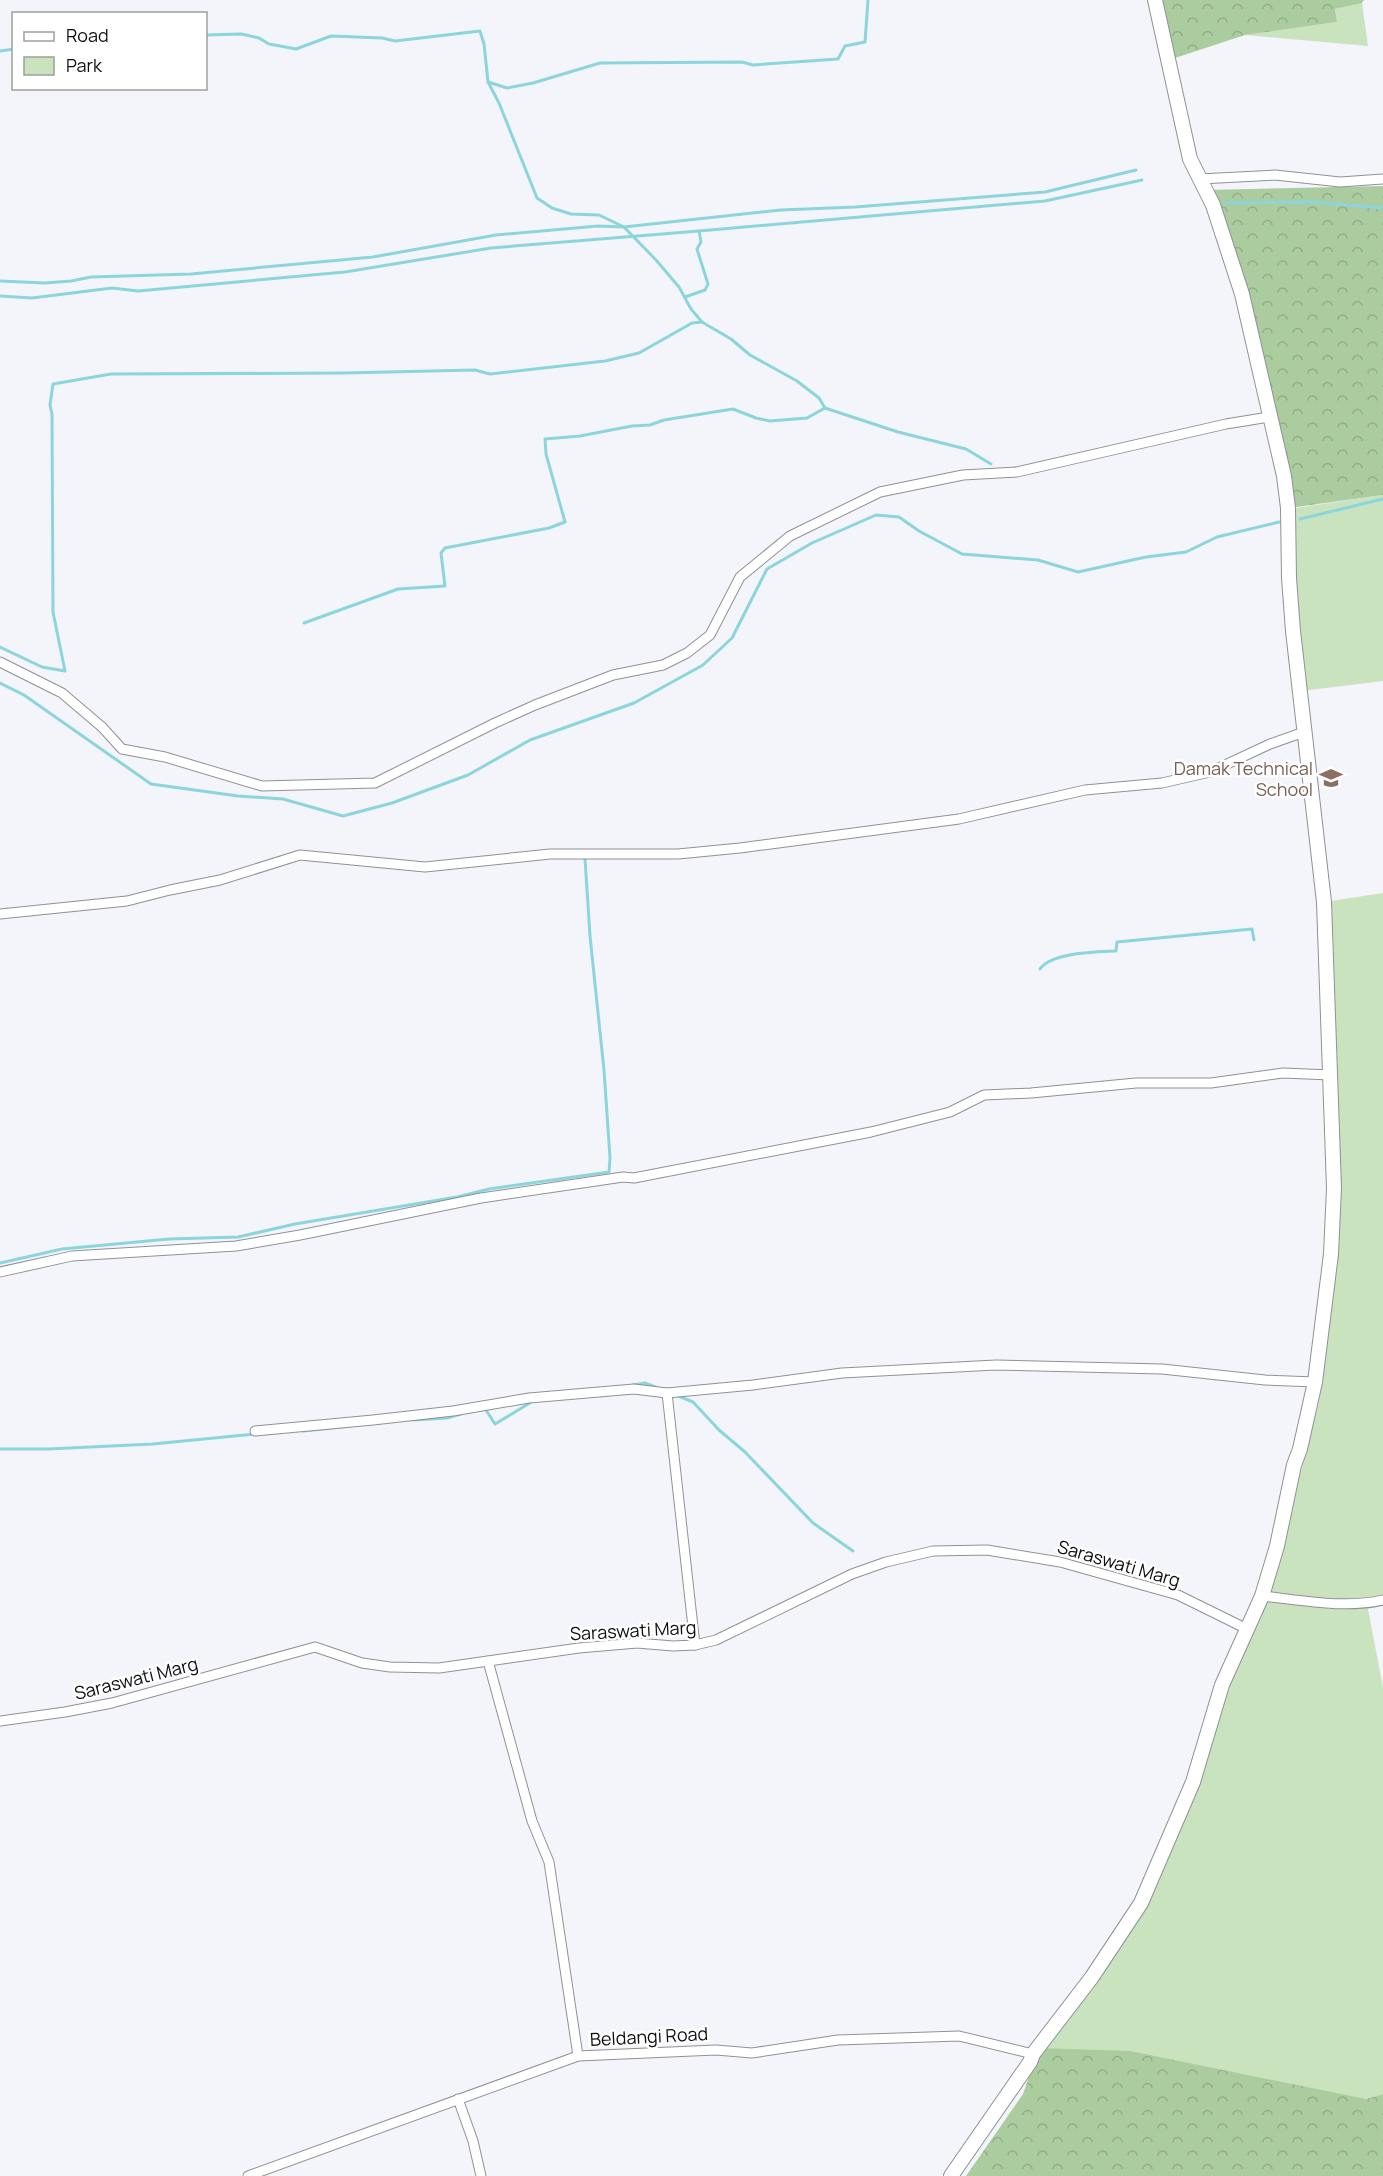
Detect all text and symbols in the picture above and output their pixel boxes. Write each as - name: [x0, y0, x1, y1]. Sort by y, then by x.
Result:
- legend: [12, 12, 207, 90]
- text: Road: [66, 23, 109, 47]
- text: Park: [66, 53, 103, 77]
- place label: Damak Technical School: [1174, 756, 1313, 801]
- school or university icon: Damak Technical School: [1318, 765, 1344, 791]
- street label: Saraswati Marg: [1055, 1534, 1183, 1592]
- street label: Saraswati Marg: [569, 1615, 697, 1645]
- street label: Saraswati Marg: [72, 1651, 200, 1705]
- street label: Beldangi Road: [589, 2021, 709, 2051]

